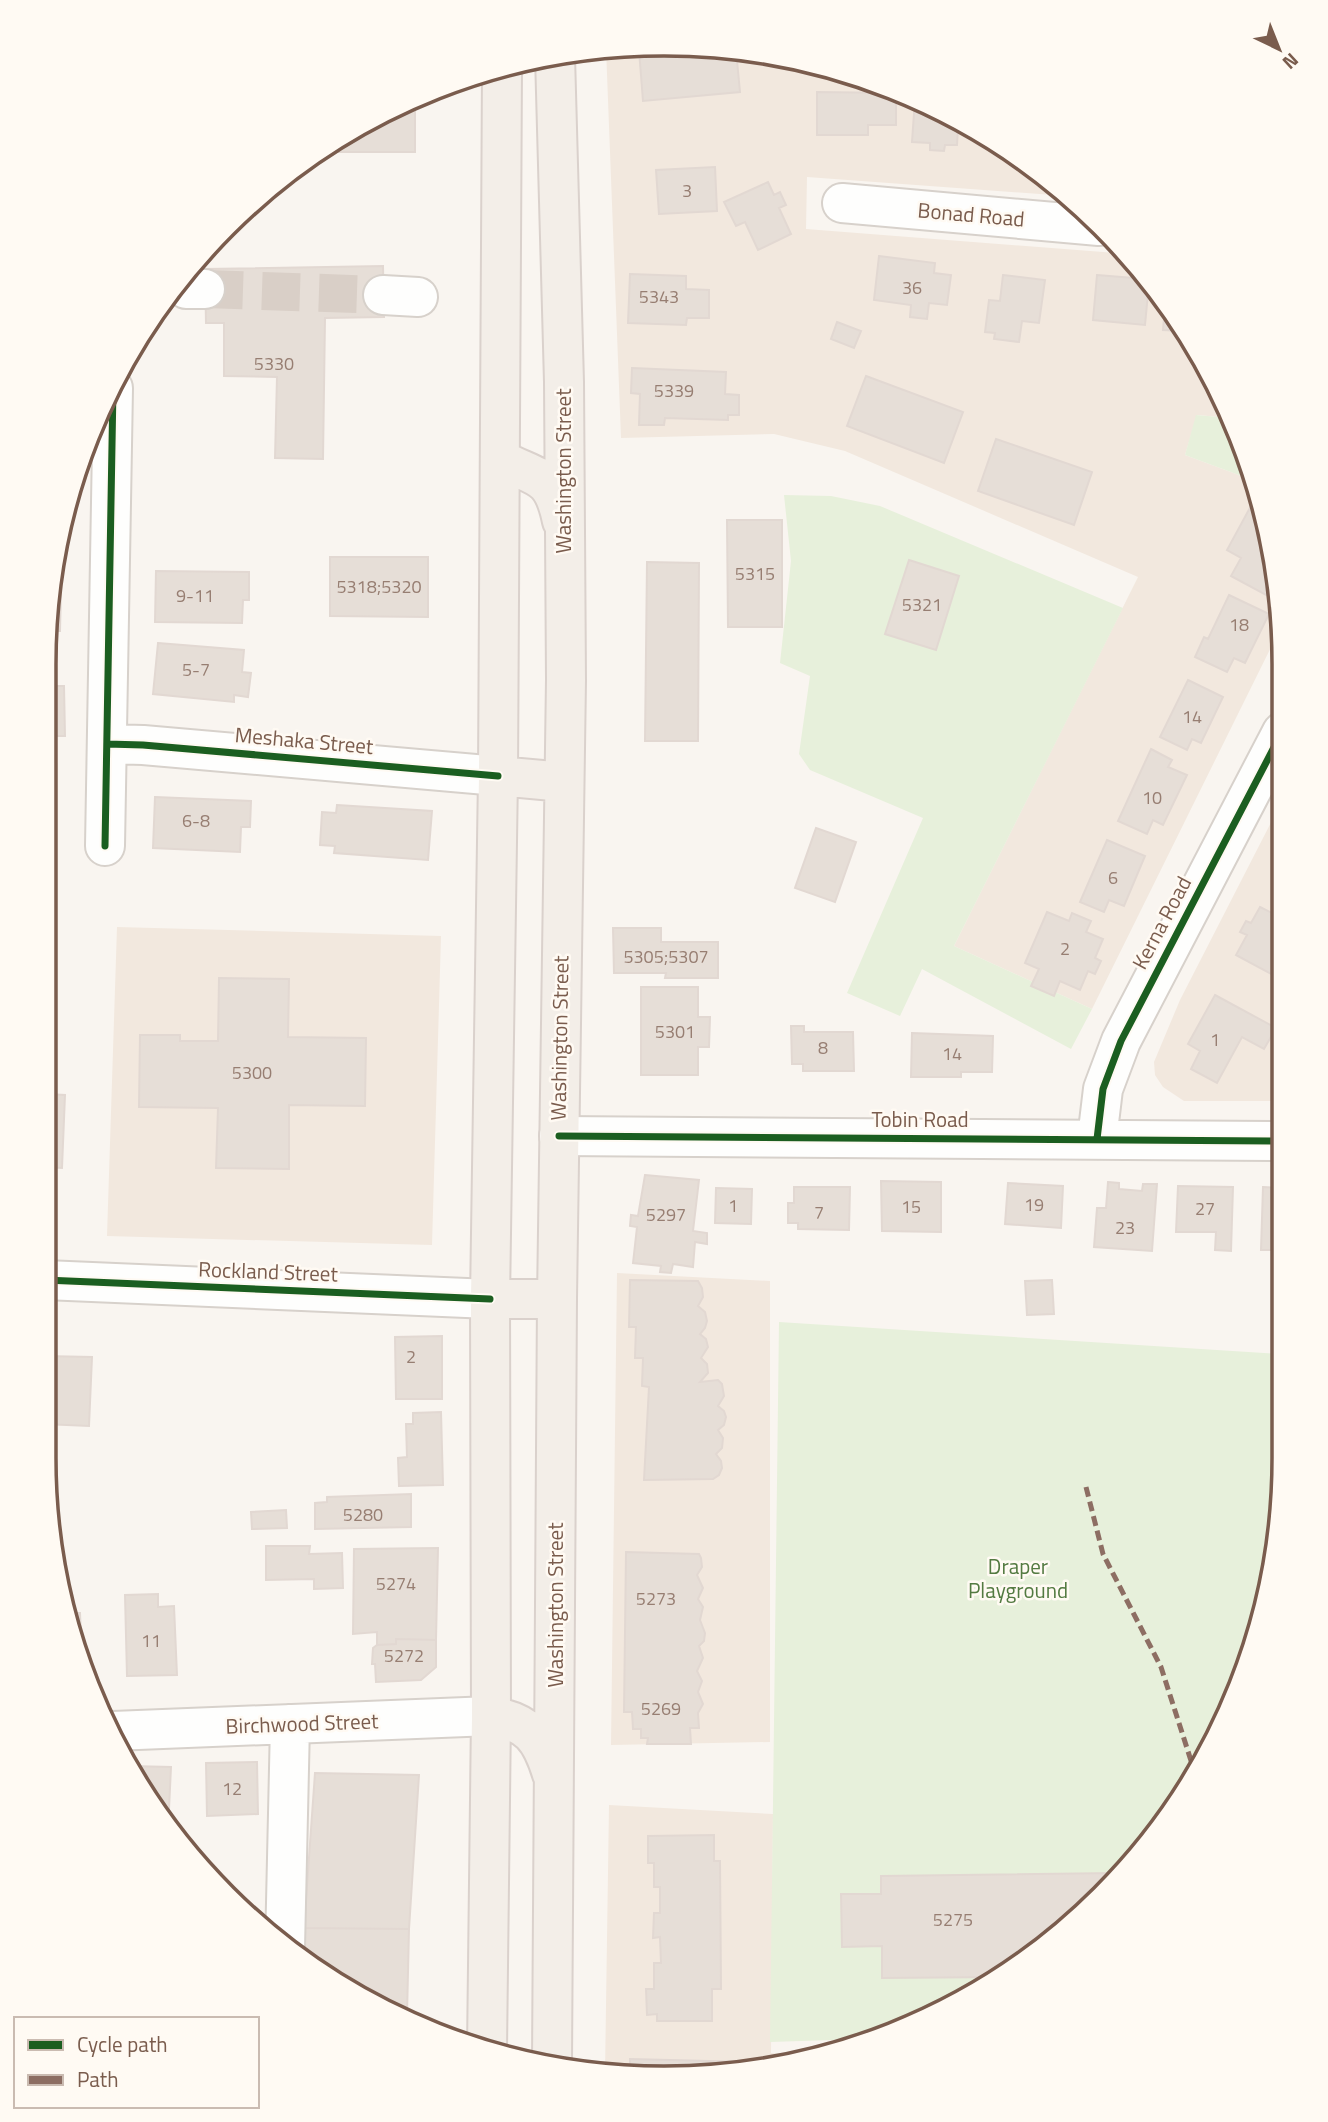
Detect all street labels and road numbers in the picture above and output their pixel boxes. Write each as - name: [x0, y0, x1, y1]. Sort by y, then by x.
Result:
- street label: Bonad Road: [916, 193, 1026, 235]
- street label: Washington Street: [547, 388, 579, 554]
- street label: Meshaka Street: [233, 718, 375, 762]
- street label: Kerna Road: [1123, 870, 1199, 975]
- street label: Washington Street: [542, 955, 576, 1121]
- street label: Tobin Road: [871, 1103, 969, 1135]
- street label: Rockland Street: [198, 1253, 339, 1289]
- street label: Washington Street: [539, 1522, 571, 1688]
- street label: Birchwood Street: [225, 1704, 380, 1742]

